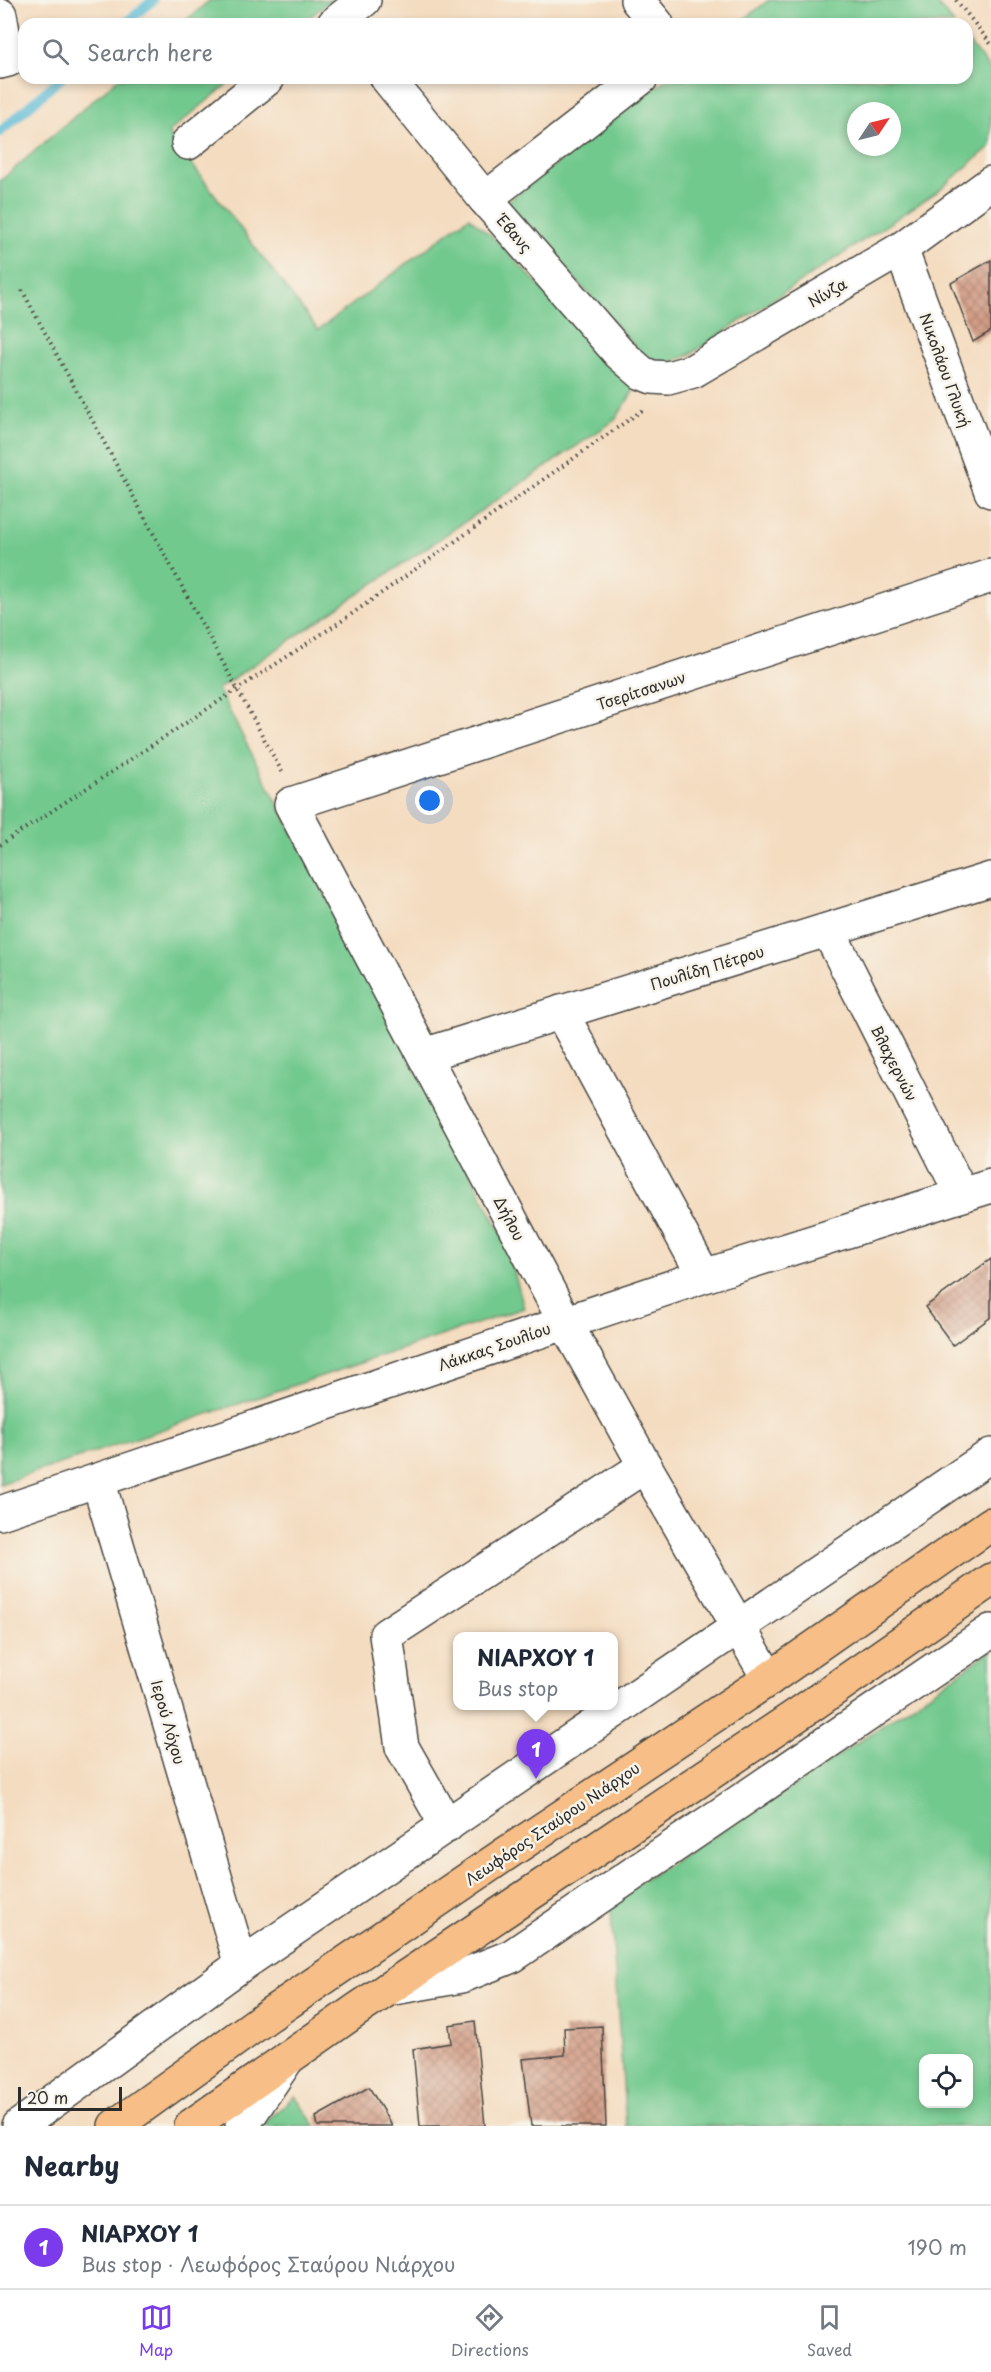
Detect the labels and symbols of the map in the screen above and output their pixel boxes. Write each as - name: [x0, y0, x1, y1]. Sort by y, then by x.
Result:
- north arrow: [847, 102, 901, 156]
- street label: Έβανς: [491, 207, 538, 257]
- street label: Νίνζα: [803, 272, 851, 312]
- street label: Νικολάου Γλυκή: [915, 310, 977, 430]
- street label: Τσερίτσανων: [593, 665, 689, 715]
- your location: [415, 786, 444, 815]
- street label: Πουλίδη Πέτρου: [647, 939, 767, 995]
- street label: Βλαχερνών: [866, 1021, 924, 1105]
- street label: Δήλου: [489, 1192, 531, 1244]
- street label: Λάκκας Σουλίου: [435, 1316, 553, 1376]
- street label: Ιερού Λόχου: [146, 1677, 192, 1767]
- pin: 1: [516, 1730, 556, 1779]
- street label: Λεωφόρος Σταύρου Νιάρχου: [460, 1756, 644, 1890]
- scale bar: [18, 2084, 122, 2112]

